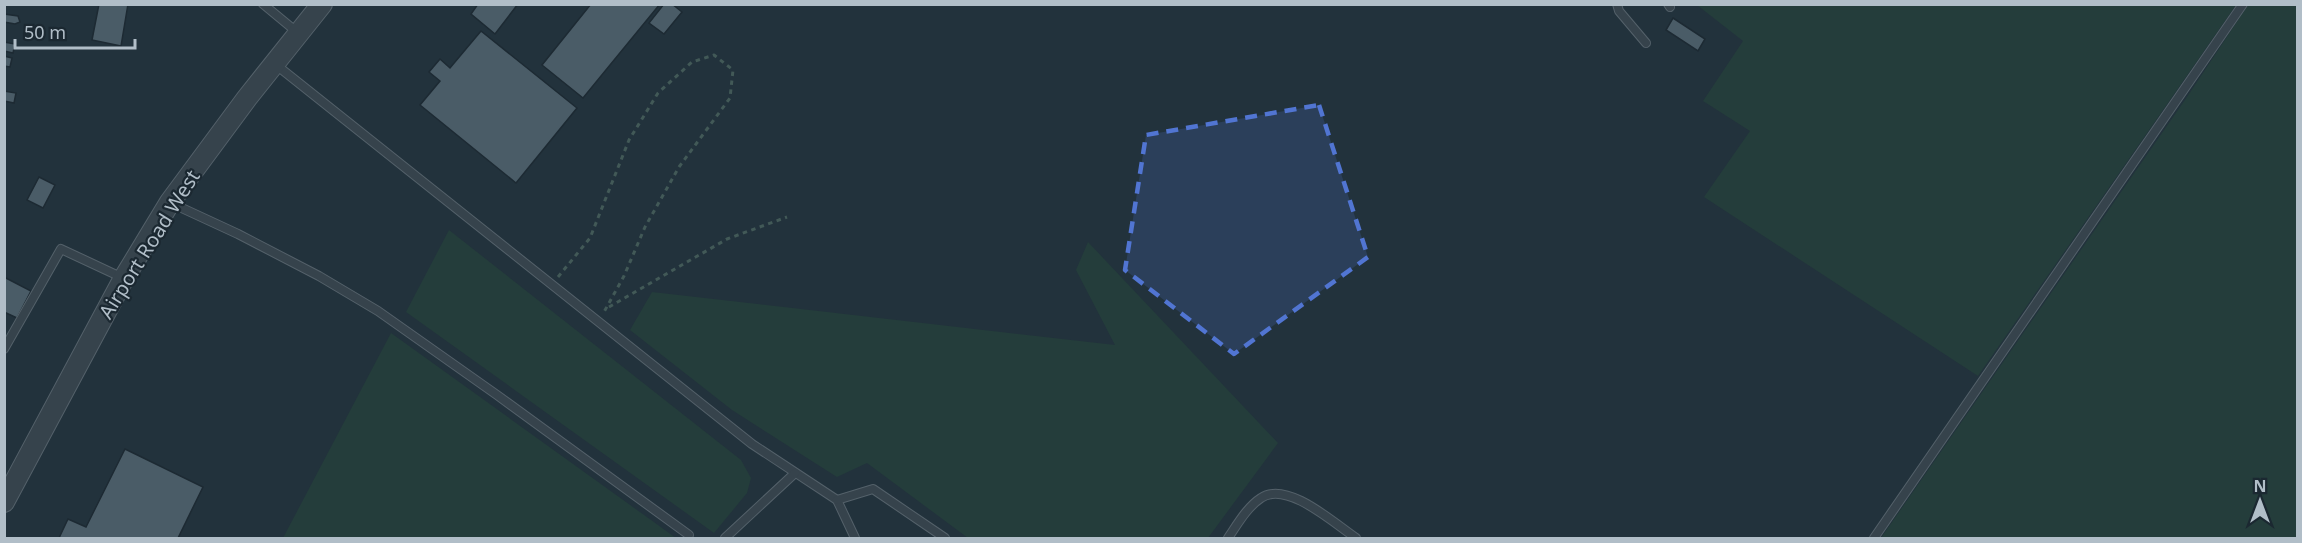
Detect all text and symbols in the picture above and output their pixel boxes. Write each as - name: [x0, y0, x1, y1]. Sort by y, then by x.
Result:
- scale bar: [15, 12, 135, 50]
- text: 50 m: [24, 20, 66, 44]
- street label: Airport Road West: [92, 164, 206, 324]
- north arrow: [2230, 471, 2290, 531]
- text: N: [2253, 475, 2267, 497]

